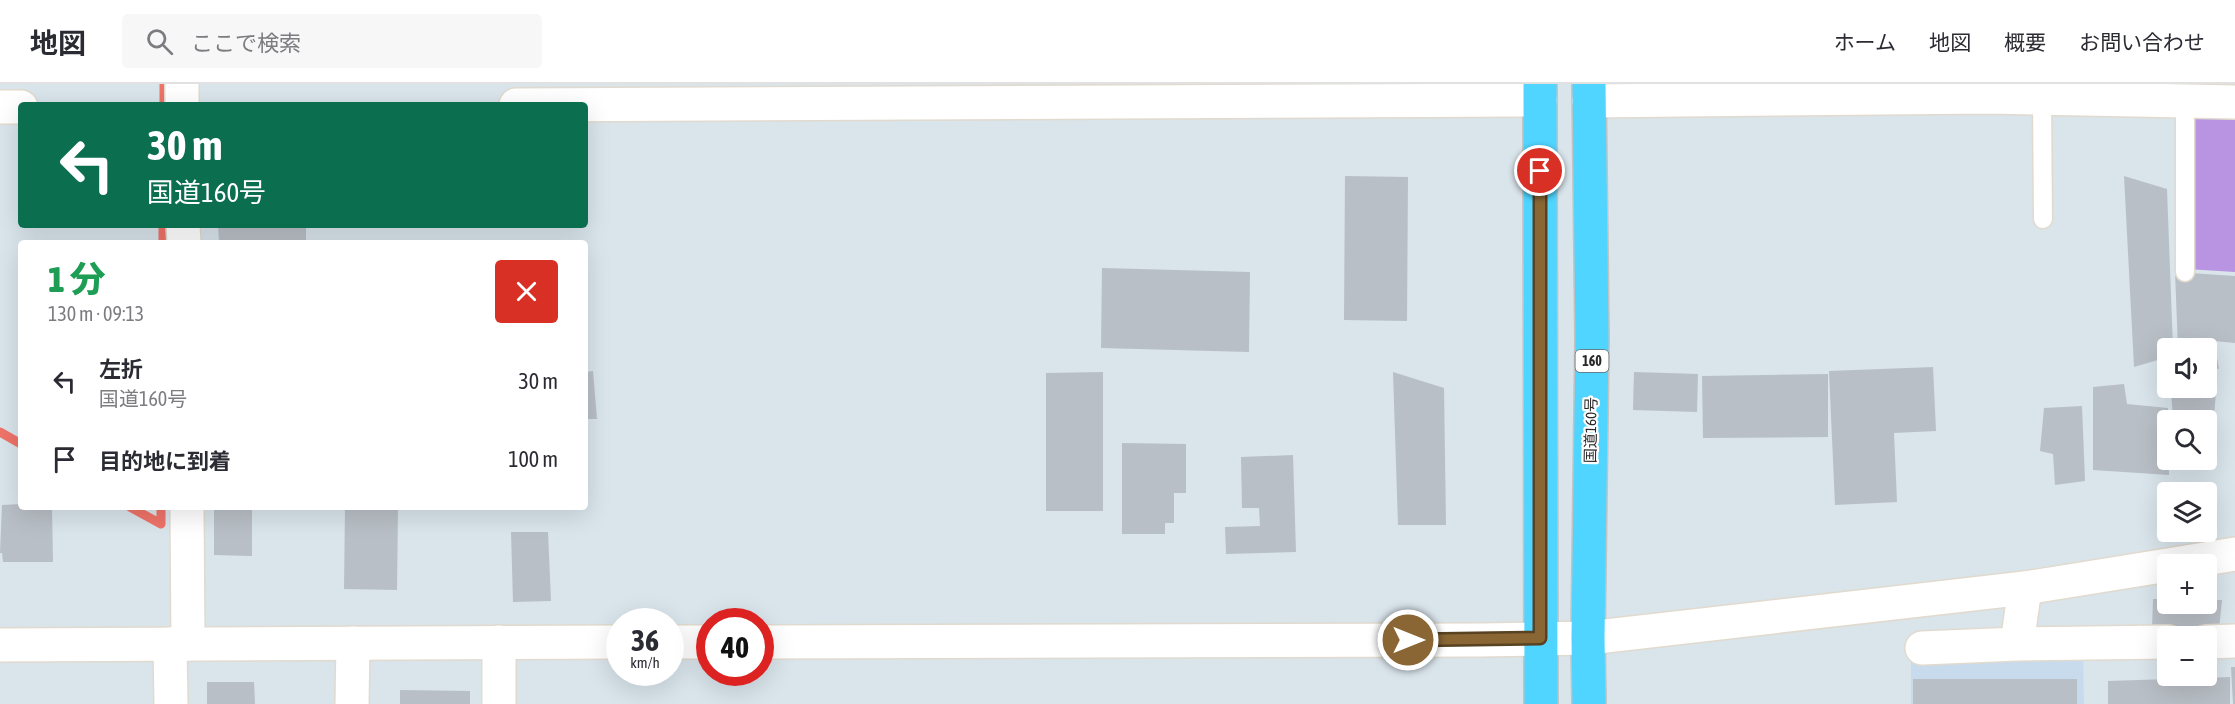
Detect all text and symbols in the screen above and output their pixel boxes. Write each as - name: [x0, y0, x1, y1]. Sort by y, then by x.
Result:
- search box: [122, 14, 542, 68]
- icon: search: [143, 25, 176, 58]
- text: 地図: [30, 27, 86, 59]
- text: ここで検索: [191, 30, 301, 56]
- text: ホーム: [1834, 30, 1896, 54]
- text: 地図: [1929, 30, 1971, 54]
- text: 概要: [2004, 30, 2046, 54]
- text: お問い合わせ: [2079, 30, 2205, 54]
- text: 30 m: [147, 121, 222, 169]
- icon: left: [48, 126, 126, 204]
- pin: [1514, 145, 1565, 196]
- icon: arrive: [1523, 154, 1556, 187]
- text: 国道160号: [147, 177, 266, 208]
- text: 1 分: [48, 258, 106, 300]
- button: close: [495, 260, 558, 323]
- text: 130 m · 09:13: [48, 302, 144, 325]
- map controls: [2157, 338, 2217, 686]
- button: sound: [2157, 338, 2217, 398]
- road number: 160: [1576, 350, 1608, 372]
- text: 左折: [99, 356, 143, 382]
- icon: left: [48, 365, 81, 398]
- text: 30 m: [518, 368, 558, 394]
- text: 国道160号: [99, 387, 187, 410]
- street label: 国道160号: [1581, 397, 1600, 463]
- button: search: [2157, 410, 2217, 470]
- icon: arrive: [48, 443, 81, 476]
- text: 100 m: [508, 446, 558, 472]
- text: 目的地に到着: [99, 448, 231, 474]
- button: layers: [2157, 482, 2217, 542]
- button: +: [2157, 554, 2217, 614]
- speed limit sign: 40: [696, 608, 774, 686]
- position arrow: [1376, 608, 1440, 672]
- text: 36: [631, 623, 659, 657]
- button: −: [2157, 626, 2217, 686]
- text: km/h: [630, 654, 660, 671]

